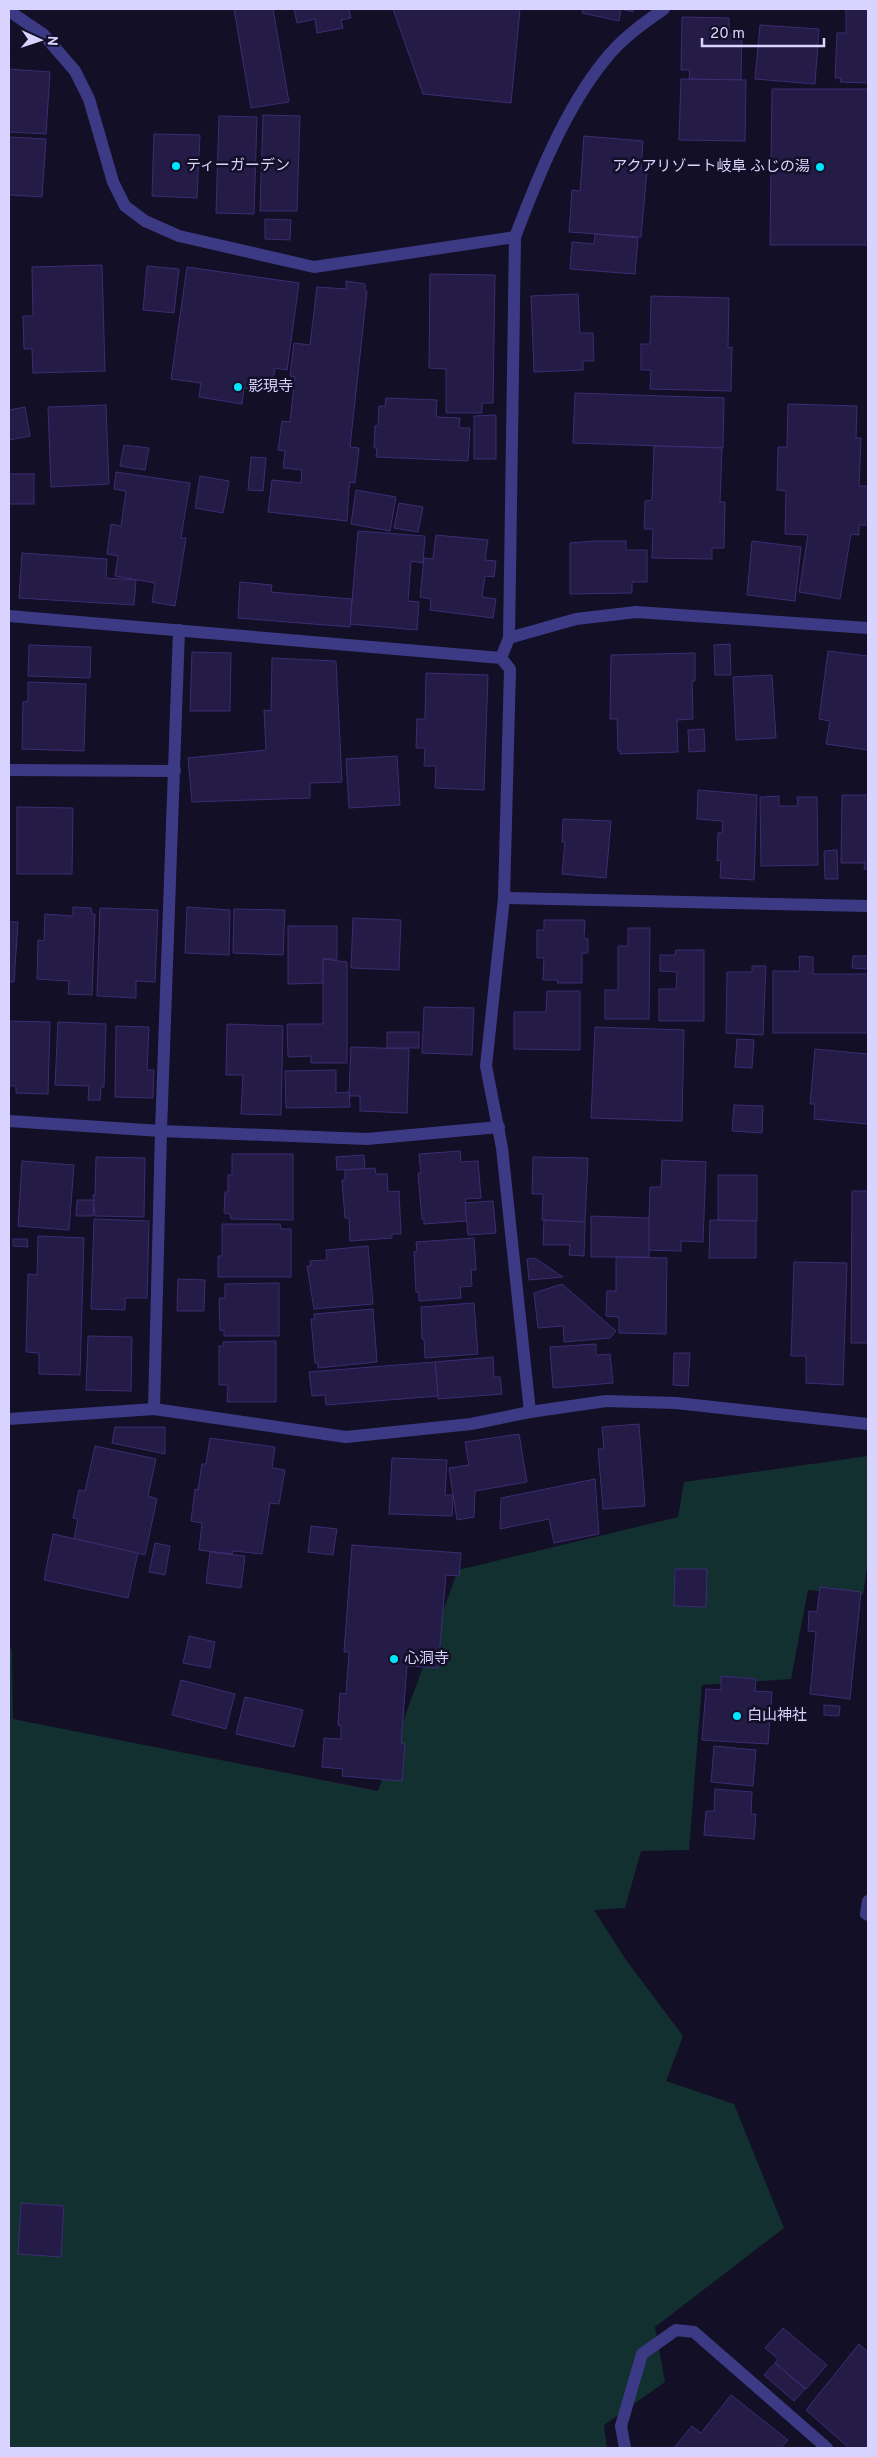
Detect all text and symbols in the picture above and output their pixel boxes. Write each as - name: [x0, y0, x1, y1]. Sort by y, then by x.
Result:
- north arrow: [15, 15, 65, 65]
- scale bar: [702, 15, 824, 47]
- text: 20 m: [710, 25, 745, 44]
- text: N: [43, 35, 60, 46]
- place label: ティーガーデン: [186, 157, 290, 176]
- place label: アクアリゾート岐阜 ふじの湯: [612, 158, 810, 177]
- marker: ティーガーデン: [170, 160, 182, 172]
- marker: アクアリゾート岐阜 ふじの湯: [814, 161, 826, 173]
- place label: 影現寺: [248, 378, 293, 397]
- marker: 影現寺: [232, 381, 244, 393]
- place label: 心洞寺: [404, 1650, 449, 1669]
- marker: 心洞寺: [388, 1653, 400, 1665]
- place label: 白山神社: [747, 1707, 807, 1726]
- marker: 白山神社: [731, 1710, 743, 1722]

